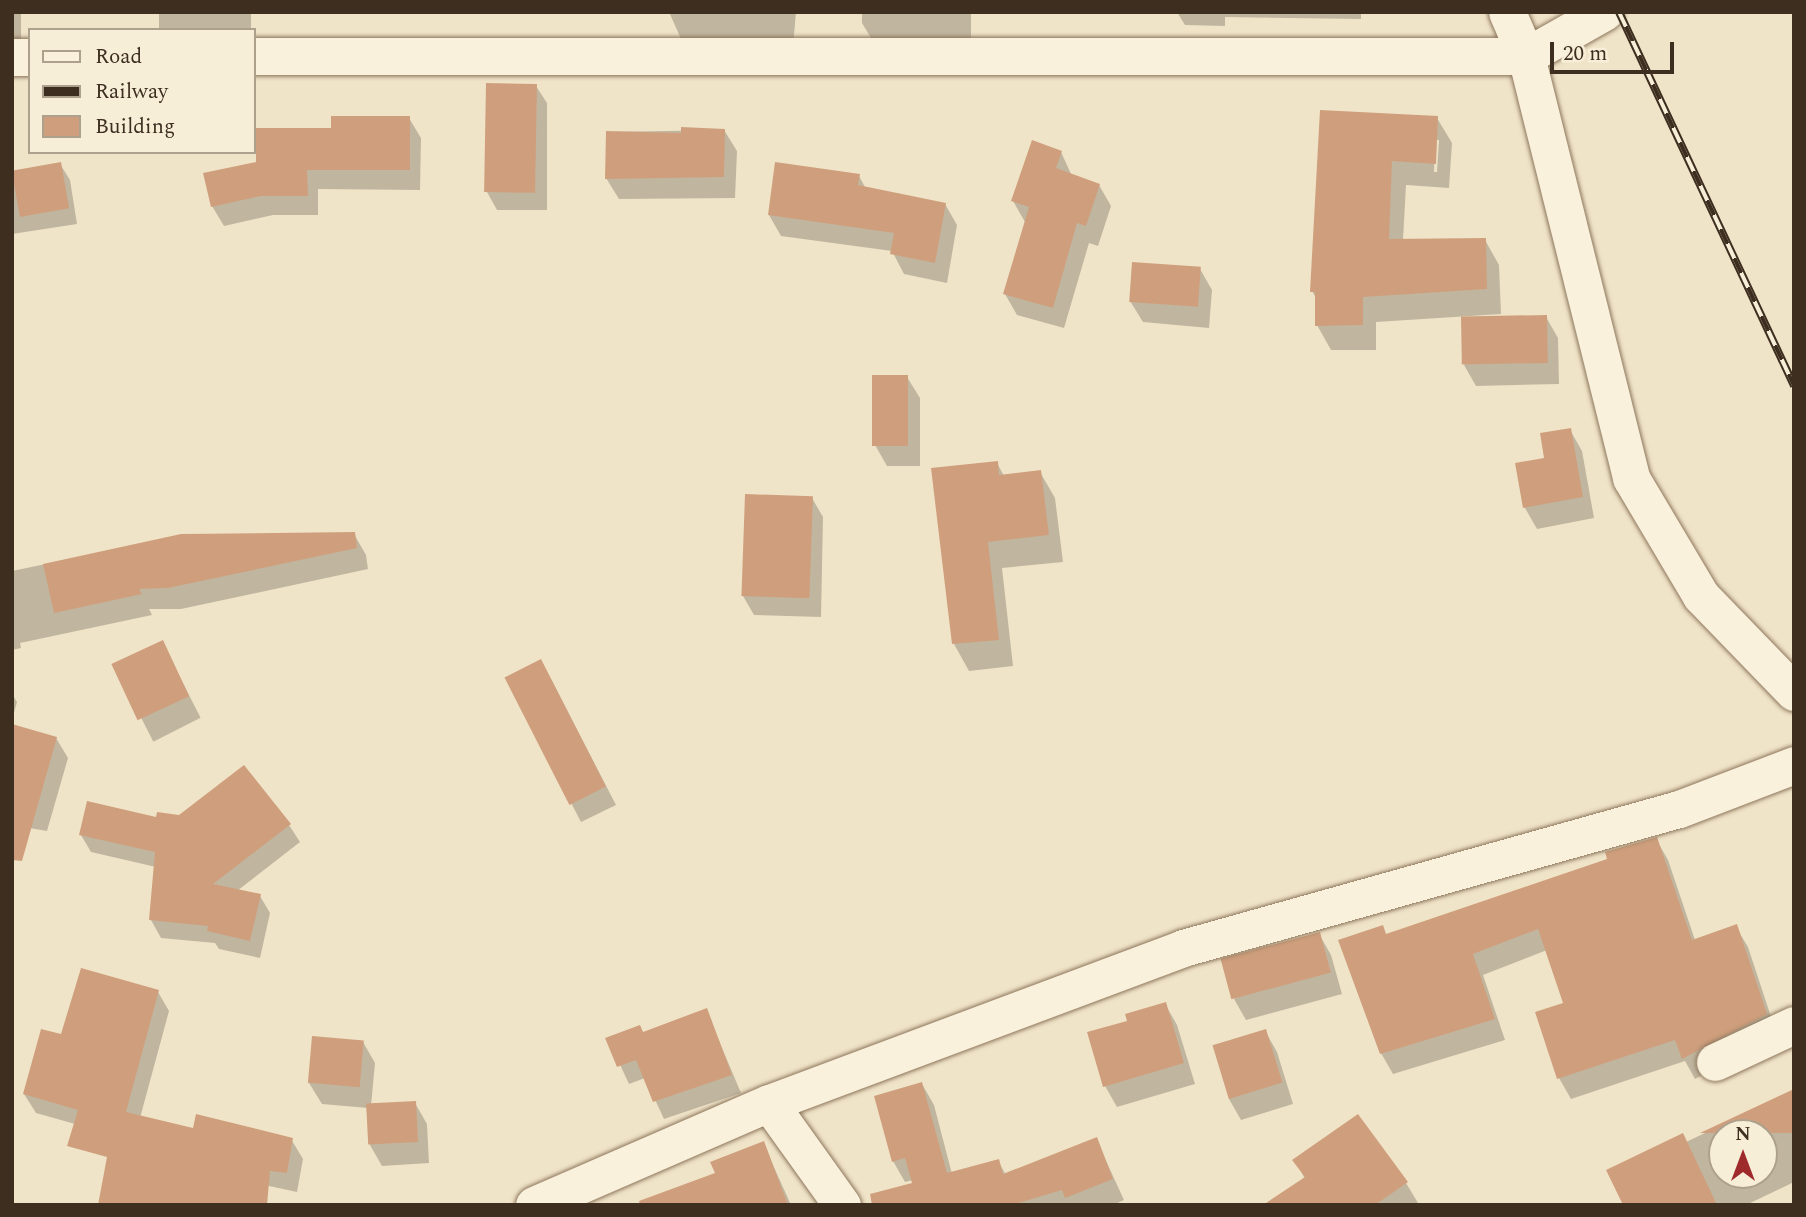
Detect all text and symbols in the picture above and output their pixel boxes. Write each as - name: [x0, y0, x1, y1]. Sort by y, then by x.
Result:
- legend: [28, 28, 256, 154]
- scale bar: [1554, 28, 1678, 72]
- text: 20 m: [1563, 38, 1607, 70]
- text: Road: [95, 41, 142, 73]
- text: Railway: [95, 76, 168, 108]
- text: Building: [95, 111, 175, 143]
- north arrow: [1708, 1119, 1778, 1189]
- text: N: [1735, 1120, 1751, 1149]

